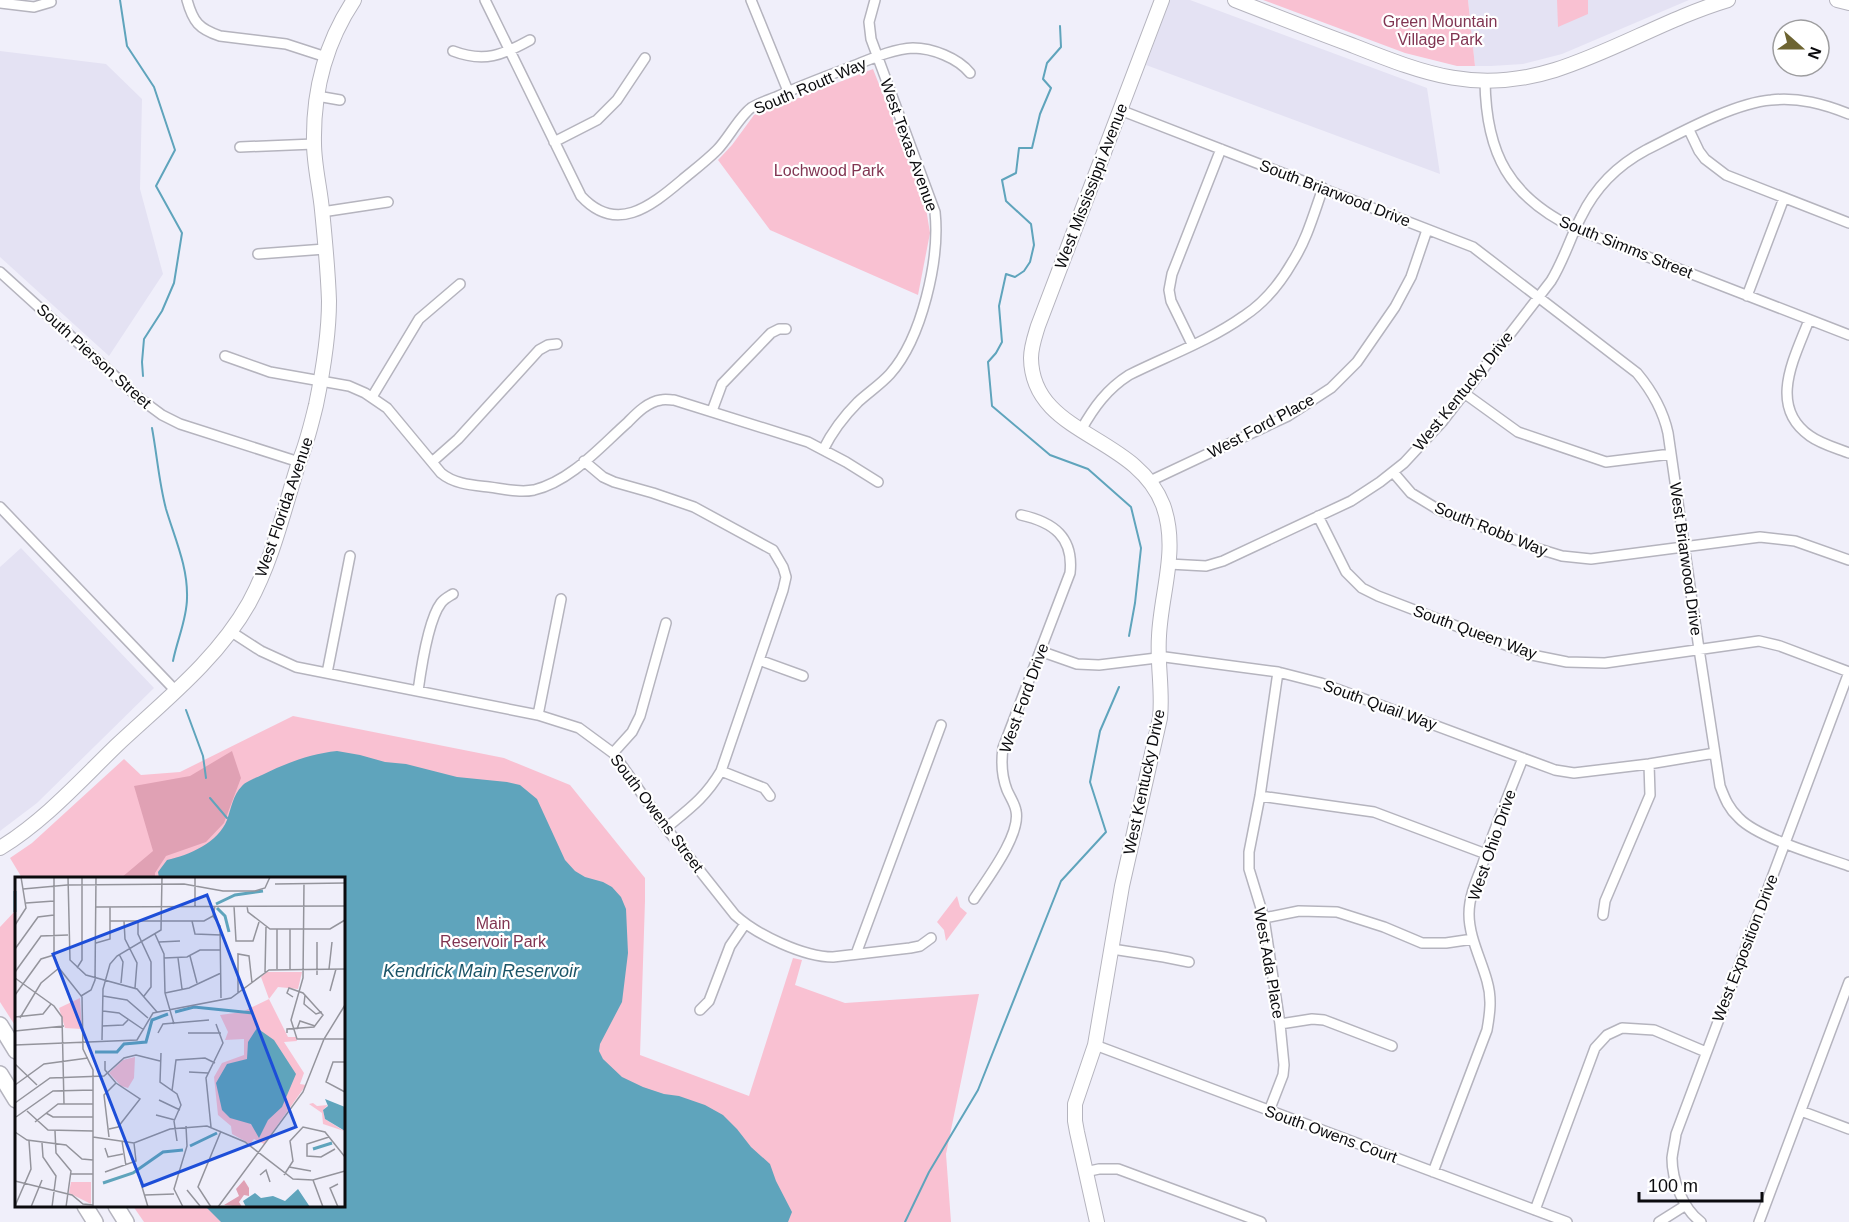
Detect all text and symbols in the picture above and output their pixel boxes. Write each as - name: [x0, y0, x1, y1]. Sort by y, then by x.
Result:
- park label: Green Mountain Village Park: [1383, 13, 1497, 48]
- north arrow: [1771, 18, 1831, 78]
- text: N: [1805, 45, 1825, 62]
- street label: South Routt Way: [751, 55, 869, 117]
- street label: West Texas Avenue: [877, 76, 941, 214]
- street label: West Mississippi Avenue: [1052, 101, 1130, 271]
- street label: South Briarwood Drive: [1257, 156, 1413, 230]
- park label: Lochwood Park: [774, 162, 885, 179]
- street label: South Simms Street: [1557, 212, 1696, 282]
- street label: South Pierson Street: [33, 300, 155, 412]
- street label: West Kentucky Drive: [1410, 328, 1516, 454]
- street label: West Ford Place: [1205, 391, 1317, 461]
- street label: West Florida Avenue: [252, 435, 316, 579]
- street label: West Briarwood Drive: [1667, 481, 1705, 637]
- street label: South Robb Way: [1432, 499, 1550, 559]
- street label: South Queen Way: [1411, 602, 1539, 662]
- street label: West Ford Drive: [996, 641, 1052, 755]
- street label: South Quail Way: [1321, 677, 1439, 733]
- street label: West Kentucky Drive: [1120, 708, 1168, 856]
- street label: South Owens Street: [607, 751, 707, 876]
- street label: West Ohio Drive: [1465, 787, 1519, 903]
- street label: West Exposition Drive: [1709, 872, 1781, 1024]
- inset map: [15, 877, 345, 1207]
- street label: West Ada Place: [1251, 906, 1287, 1020]
- park label: Main Reservoir Park: [440, 915, 547, 950]
- water label: Kendrick Main Reservoir: [383, 961, 580, 981]
- street label: South Owens Court: [1262, 1102, 1400, 1166]
- scale bar: [1639, 1165, 1762, 1203]
- text: 100 m: [1648, 1176, 1698, 1196]

